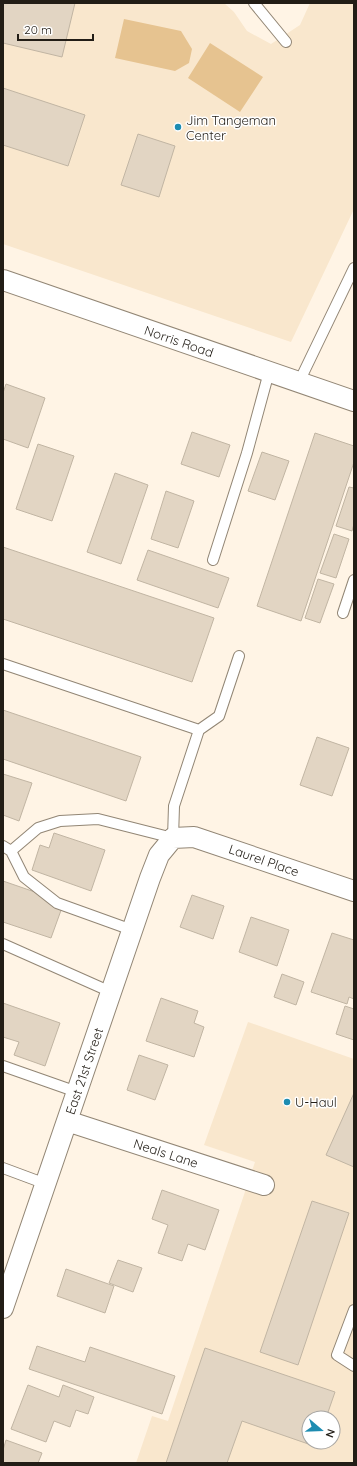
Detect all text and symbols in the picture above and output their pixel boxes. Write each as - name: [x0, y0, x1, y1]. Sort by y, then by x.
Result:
- scale bar: [18, 16, 93, 42]
- text: 20 m: [24, 22, 52, 37]
- place label: Jim Tangeman Center: [186, 112, 276, 143]
- marker: Jim Tangeman Center: [173, 122, 183, 132]
- street label: Norris Road: [142, 322, 216, 360]
- street label: Laurel Place: [227, 840, 301, 880]
- street label: East 21st Street: [62, 1025, 106, 1117]
- place label: U-Haul: [295, 1094, 337, 1110]
- marker: U-Haul: [282, 1097, 292, 1107]
- street label: Neals Lane: [132, 1135, 200, 1171]
- north arrow: [301, 1410, 341, 1450]
- text: N: [323, 1427, 338, 1439]

